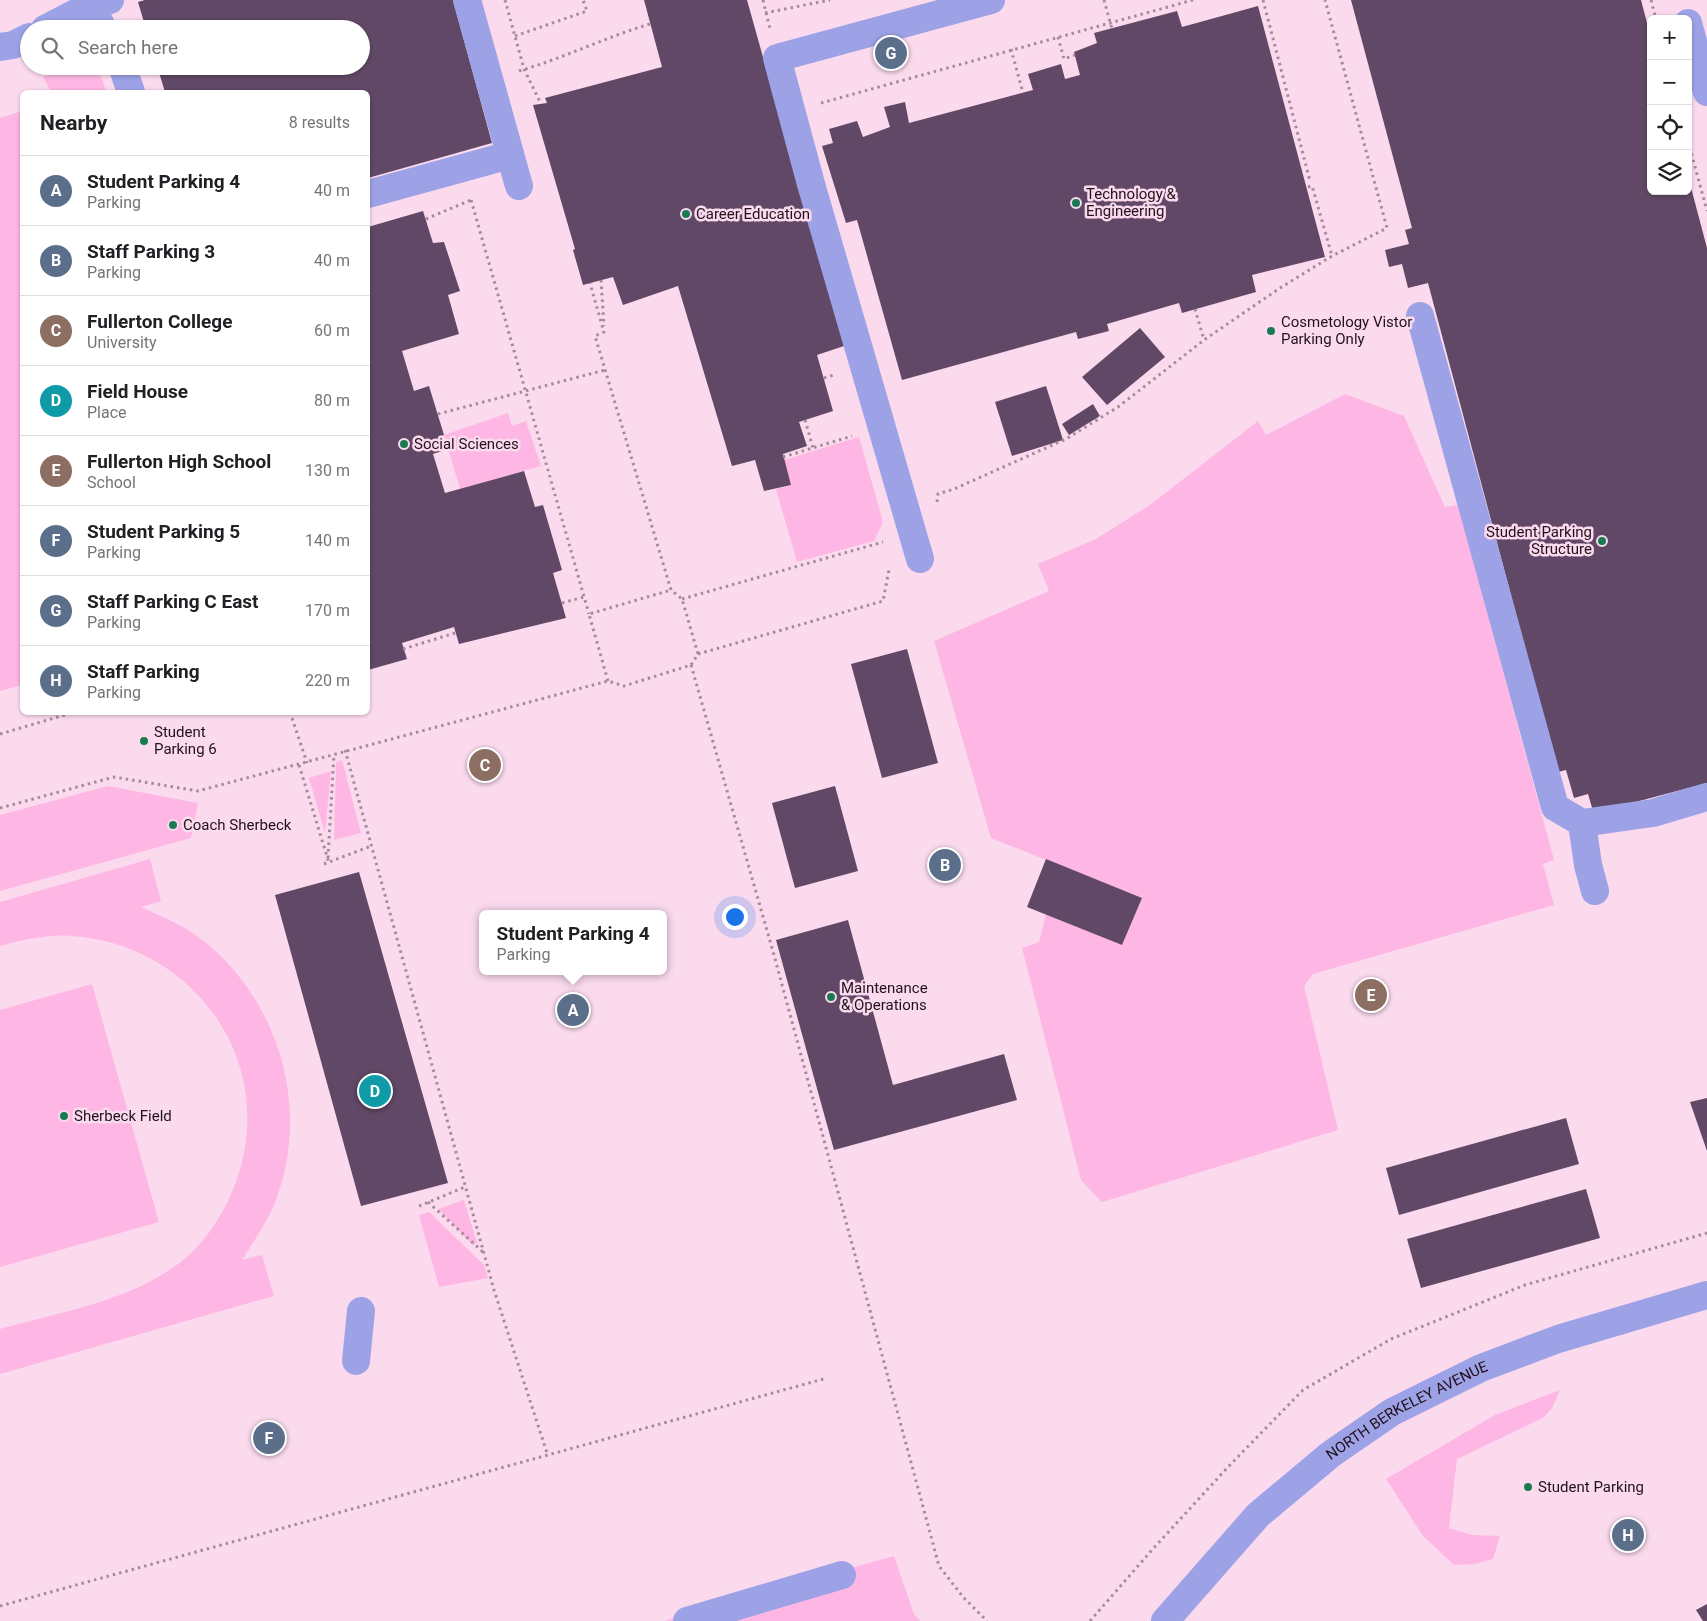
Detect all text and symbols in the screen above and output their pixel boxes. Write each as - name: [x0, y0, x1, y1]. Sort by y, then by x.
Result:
- map controls: [1647, 15, 1692, 195]
- button: +: [1647, 15, 1692, 60]
- search box: [20, 20, 370, 75]
- icon: search: [38, 34, 66, 62]
- pin: G: [875, 34, 907, 72]
- text: Search here: [78, 36, 178, 59]
- button: −: [1647, 60, 1692, 105]
- button: locate: [1647, 105, 1692, 150]
- text: Nearby: [40, 111, 107, 135]
- text: 8 results: [289, 113, 350, 132]
- button: layers: [1647, 150, 1692, 195]
- text: Student Parking 4: [87, 170, 240, 193]
- text: A: [51, 181, 61, 200]
- text: 40 m: [314, 181, 350, 200]
- place label: Technology & Engineering: [1086, 185, 1177, 220]
- text: Parking: [87, 193, 141, 212]
- marker: Technology & Engineering: [1070, 197, 1082, 209]
- place label: Career Education: [696, 205, 810, 223]
- marker: Career Education: [680, 208, 692, 220]
- text: Staff Parking 3: [87, 240, 215, 263]
- text: B: [51, 251, 61, 270]
- text: 40 m: [314, 251, 350, 270]
- text: Parking: [87, 263, 141, 282]
- text: Fullerton College: [87, 310, 232, 333]
- place label: Cosmetology Vistor Parking Only: [1281, 313, 1412, 348]
- text: C: [51, 321, 61, 340]
- text: 60 m: [314, 321, 350, 340]
- marker: Cosmetology Vistor Parking Only: [1265, 325, 1277, 337]
- text: University: [87, 333, 157, 352]
- text: Field House: [87, 380, 188, 403]
- text: D: [51, 391, 61, 410]
- text: 80 m: [314, 391, 350, 410]
- text: Place: [87, 403, 127, 422]
- place label: Social Sciences: [414, 435, 519, 453]
- marker: Social Sciences: [398, 438, 410, 450]
- text: Fullerton High School: [87, 450, 271, 473]
- text: E: [52, 461, 61, 480]
- text: 130 m: [305, 461, 350, 480]
- text: School: [87, 473, 136, 492]
- text: Student Parking 5: [87, 520, 240, 543]
- place label: Student Parking Structure: [1486, 523, 1592, 558]
- text: F: [52, 531, 60, 550]
- text: 140 m: [305, 531, 350, 550]
- marker: Student Parking Structure: [1596, 535, 1608, 547]
- text: Parking: [87, 543, 141, 562]
- text: Staff Parking C East: [87, 590, 259, 613]
- text: G: [51, 601, 61, 620]
- text: 170 m: [305, 601, 350, 620]
- text: Parking: [87, 613, 141, 632]
- text: Staff Parking: [87, 660, 200, 683]
- text: H: [50, 671, 62, 690]
- text: 220 m: [305, 671, 350, 690]
- text: Parking: [87, 683, 141, 702]
- place label: Student Parking 6: [154, 723, 217, 758]
- marker: Student Parking 6: [138, 735, 150, 747]
- pin: C: [469, 746, 501, 784]
- place label: Coach Sherbeck: [183, 816, 292, 834]
- marker: Coach Sherbeck: [167, 819, 179, 831]
- pin: B: [929, 846, 961, 884]
- your location: [722, 904, 748, 930]
- popup: [479, 910, 667, 975]
- text: Student Parking 4: [496, 922, 650, 945]
- text: Parking: [496, 945, 550, 964]
- pin: E: [1355, 976, 1387, 1014]
- place label: Maintenance & Operations: [841, 979, 928, 1014]
- pin: A: [557, 991, 589, 1029]
- marker: Maintenance & Operations: [825, 991, 837, 1003]
- pin: D: [359, 1072, 391, 1110]
- place label: Sherbeck Field: [74, 1107, 172, 1125]
- marker: Sherbeck Field: [58, 1110, 70, 1122]
- street label: NORTH BERKELEY AVENUE: [1323, 1357, 1491, 1464]
- pin: F: [253, 1419, 285, 1457]
- place label: Student Parking: [1538, 1478, 1644, 1496]
- marker: Student Parking: [1522, 1481, 1534, 1493]
- pin: H: [1612, 1516, 1644, 1554]

